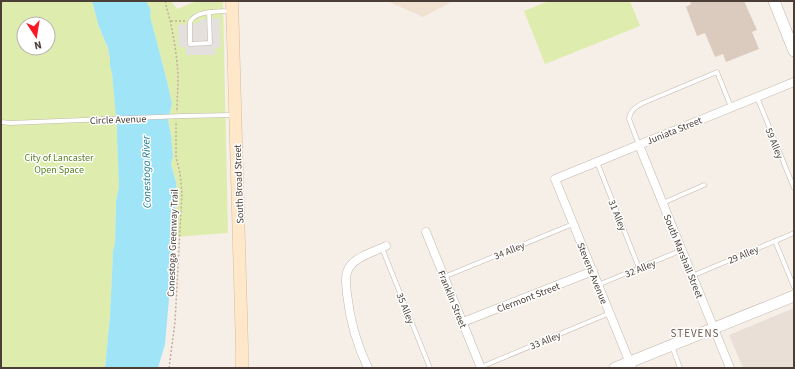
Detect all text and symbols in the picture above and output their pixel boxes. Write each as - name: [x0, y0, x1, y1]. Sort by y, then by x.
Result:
- north arrow: [16, 16, 56, 56]
- text: N: [33, 37, 43, 53]
- street label: Circle Avenue: [90, 112, 147, 128]
- street label: Juniata Street: [645, 113, 705, 148]
- street label: 59 Alley: [762, 126, 787, 161]
- water label: Conestoga River: [138, 134, 155, 209]
- street label: South Broad Street: [231, 144, 247, 224]
- park label: City of Lancaster Open Space: [24, 151, 94, 177]
- street label: Conestoga Greenway Trail: [164, 188, 182, 297]
- street label: 31 Alley: [605, 198, 630, 233]
- street label: South Marshall Street: [660, 212, 707, 301]
- street label: 34 Alley: [492, 238, 527, 263]
- street label: Stevens Avenue: [573, 240, 611, 306]
- street label: 29 Alley: [726, 242, 761, 268]
- street label: 32 Alley: [623, 256, 658, 281]
- street label: Franklin Street: [434, 268, 470, 331]
- street label: Clermont Street: [495, 279, 562, 316]
- street label: 35 Alley: [393, 291, 418, 326]
- district label: STEVENS: [671, 326, 719, 341]
- street label: 33 Alley: [528, 328, 563, 353]

